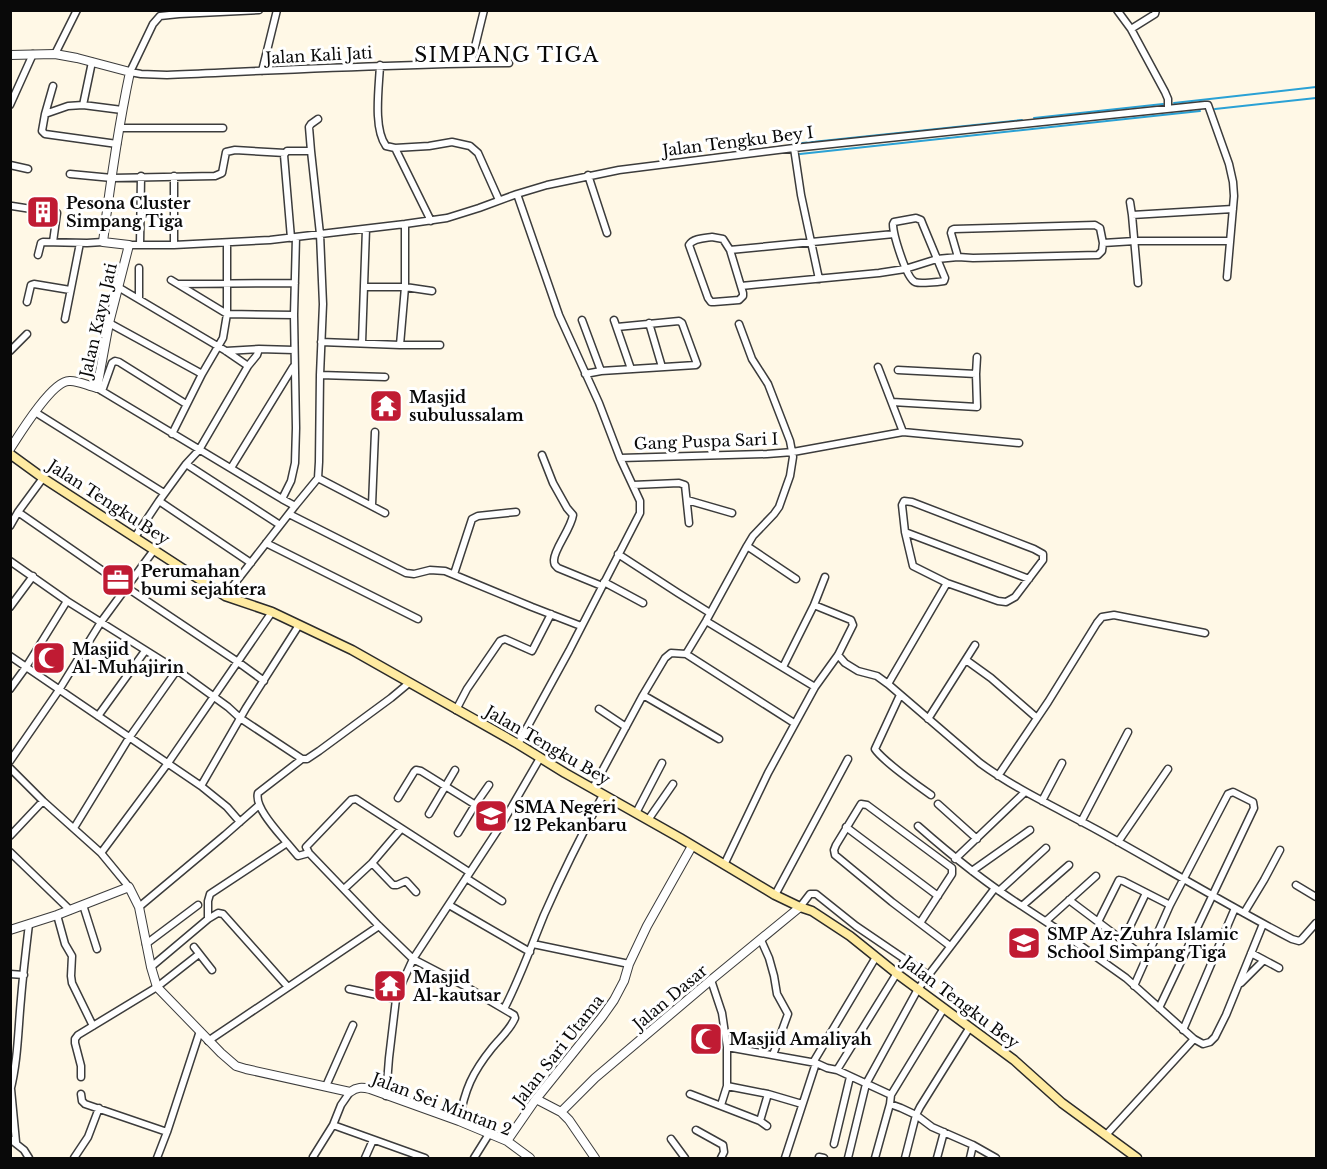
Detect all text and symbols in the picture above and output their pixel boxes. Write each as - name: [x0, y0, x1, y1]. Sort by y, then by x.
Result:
- street label: Jalan Kali Jati: [263, 42, 374, 68]
- district label: SIMPANG TIGA: [414, 43, 600, 67]
- street label: Jalan Tengku Bey I: [659, 122, 815, 160]
- place label: Pesona Cluster Simpang Tiga: [66, 193, 191, 231]
- building icon: Pesona Cluster Simpang Tiga: [25, 194, 61, 230]
- street label: Jalan Kayu Jati: [75, 260, 121, 381]
- place label: Masjid subulussalam: [409, 387, 524, 425]
- temple icon: Masjid subulussalam: [368, 388, 404, 424]
- street label: Gang Puspa Sari I: [633, 428, 779, 454]
- street label: Jalan Tengku Bey: [43, 454, 174, 549]
- place label: Perumahan bumi sejahtera: [140, 561, 266, 599]
- office icon: Perumahan bumi sejahtera: [100, 562, 136, 598]
- place label: Masjid Al-Muhajirin: [71, 639, 184, 677]
- mosque icon: Masjid Al-Muhajirin: [31, 640, 67, 676]
- street label: Jalan Tengku Bey: [480, 700, 615, 789]
- place label: SMA Negeri 12 Pekanbaru: [514, 797, 627, 835]
- school or university icon: SMA Negeri 12 Pekanbaru: [473, 798, 509, 834]
- place label: SMP Az-Zuhra Islamic School Simpang Tiga: [1047, 924, 1238, 962]
- school or university icon: SMP Az-Zuhra Islamic School Simpang Tiga: [1006, 925, 1042, 961]
- street label: Jalan Tengku Bey: [897, 950, 1024, 1053]
- street label: Jalan Dasar: [627, 960, 712, 1035]
- place label: Masjid Al-kautsar: [412, 967, 501, 1005]
- temple icon: Masjid Al-kautsar: [372, 968, 408, 1004]
- street label: Jalan Sari Utama: [507, 990, 608, 1111]
- mosque icon: Masjid Amaliyah: [688, 1021, 724, 1057]
- place label: Masjid Amaliyah: [729, 1029, 872, 1049]
- street label: Jalan Sei Mintan 2: [367, 1067, 515, 1140]

